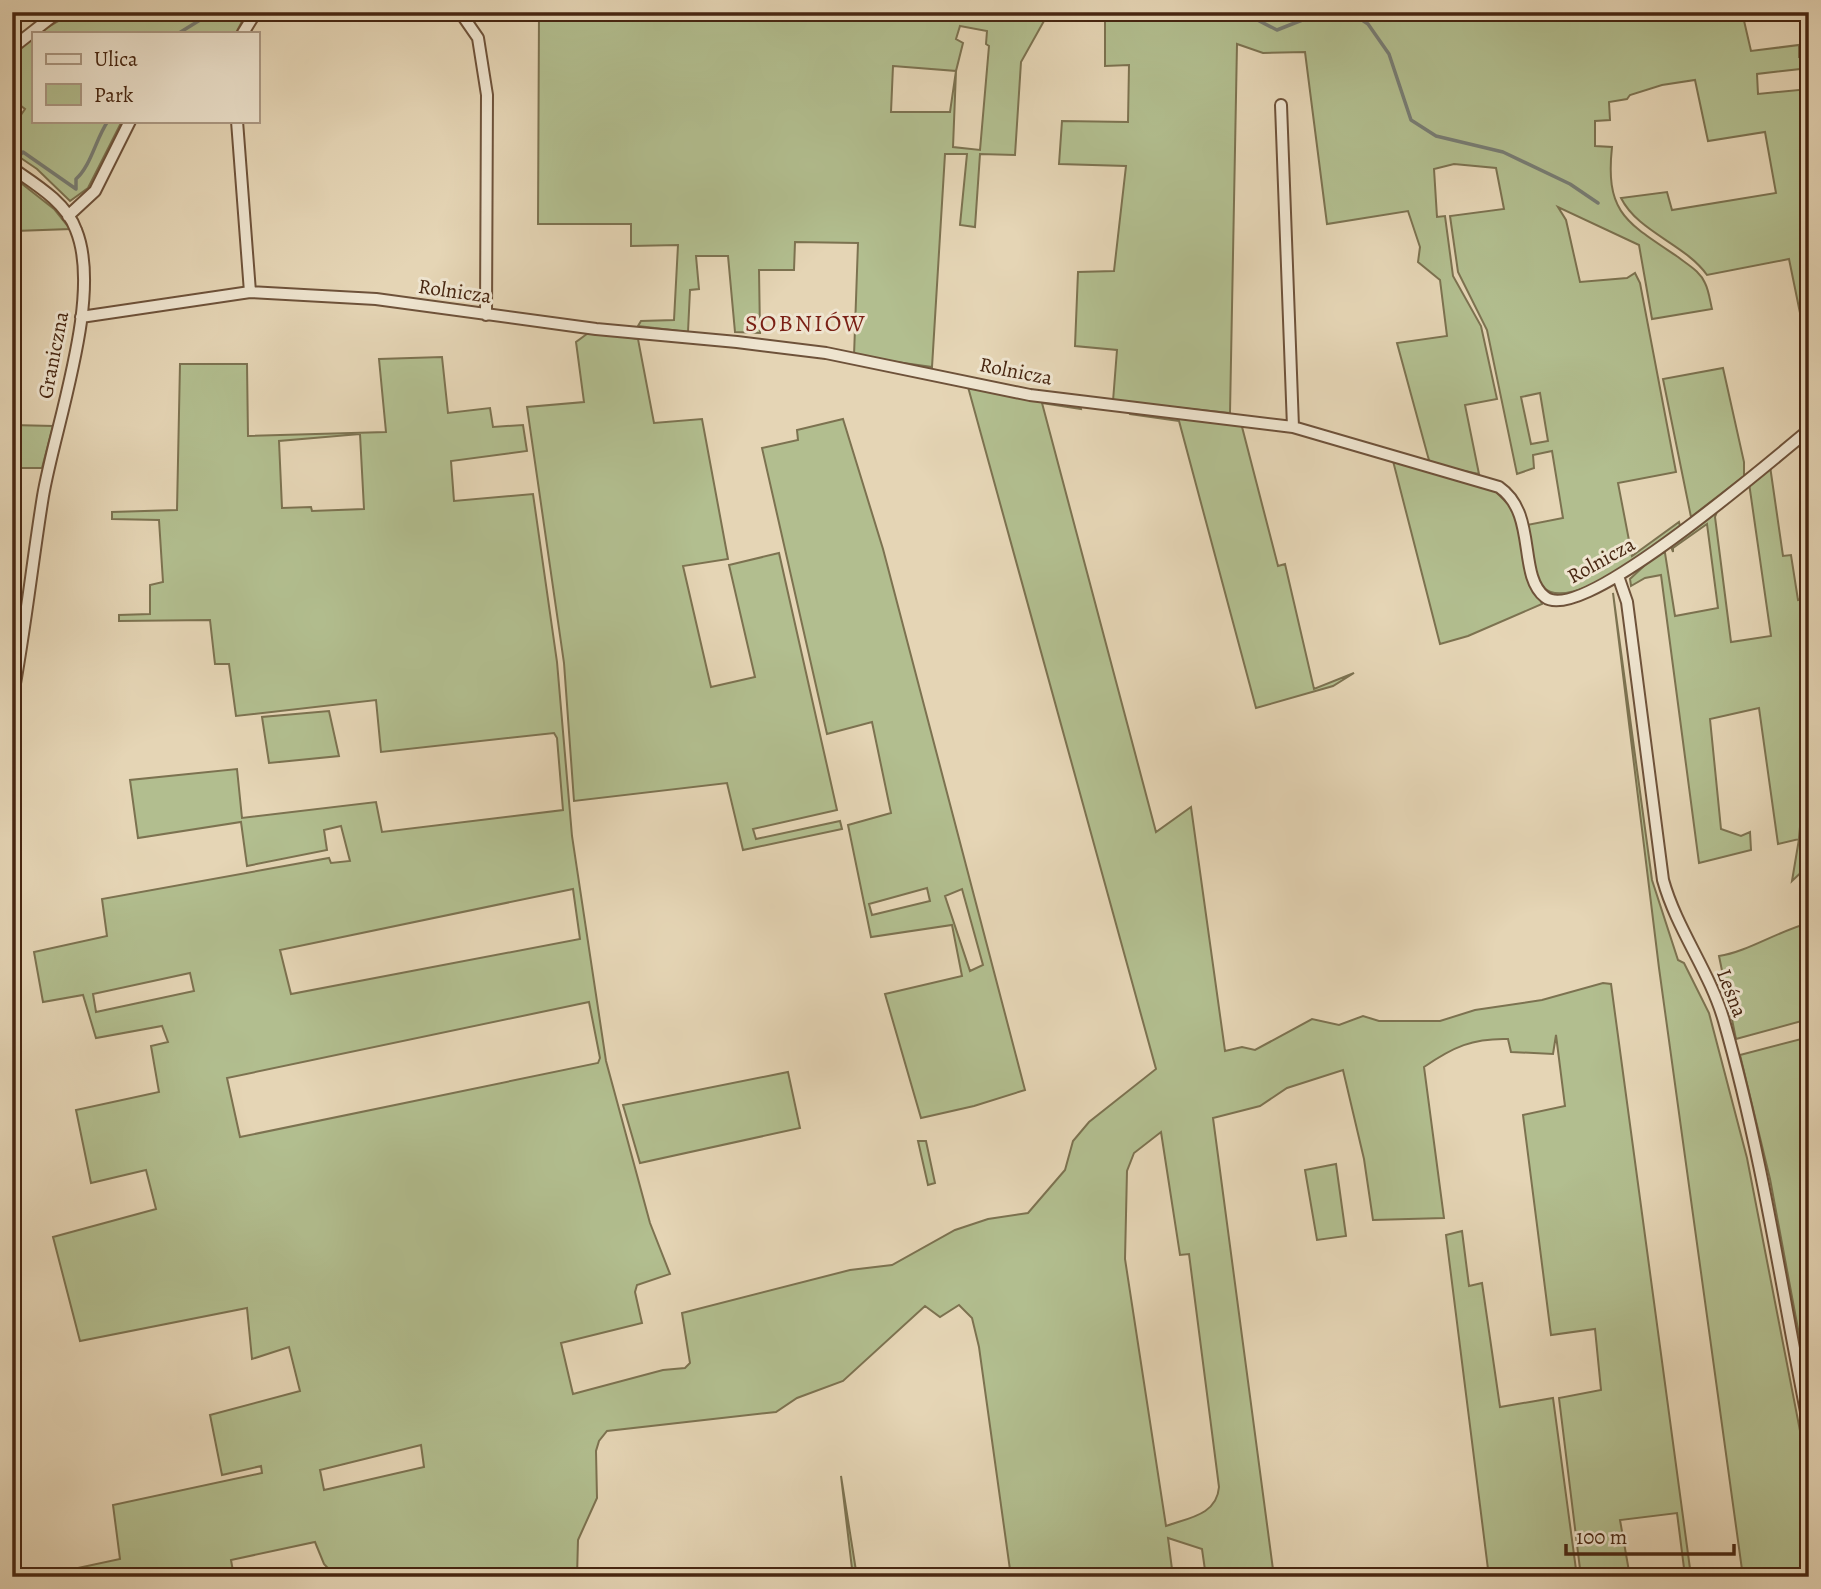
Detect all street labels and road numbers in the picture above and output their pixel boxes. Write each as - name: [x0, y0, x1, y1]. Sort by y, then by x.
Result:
- street label: Rolnicza: [417, 272, 494, 310]
- street label: Graniczna: [31, 309, 75, 401]
- street label: Rolnicza: [977, 350, 1055, 392]
- street label: Rolnicza: [1562, 530, 1640, 590]
- street label: Leśna: [1710, 965, 1754, 1021]

